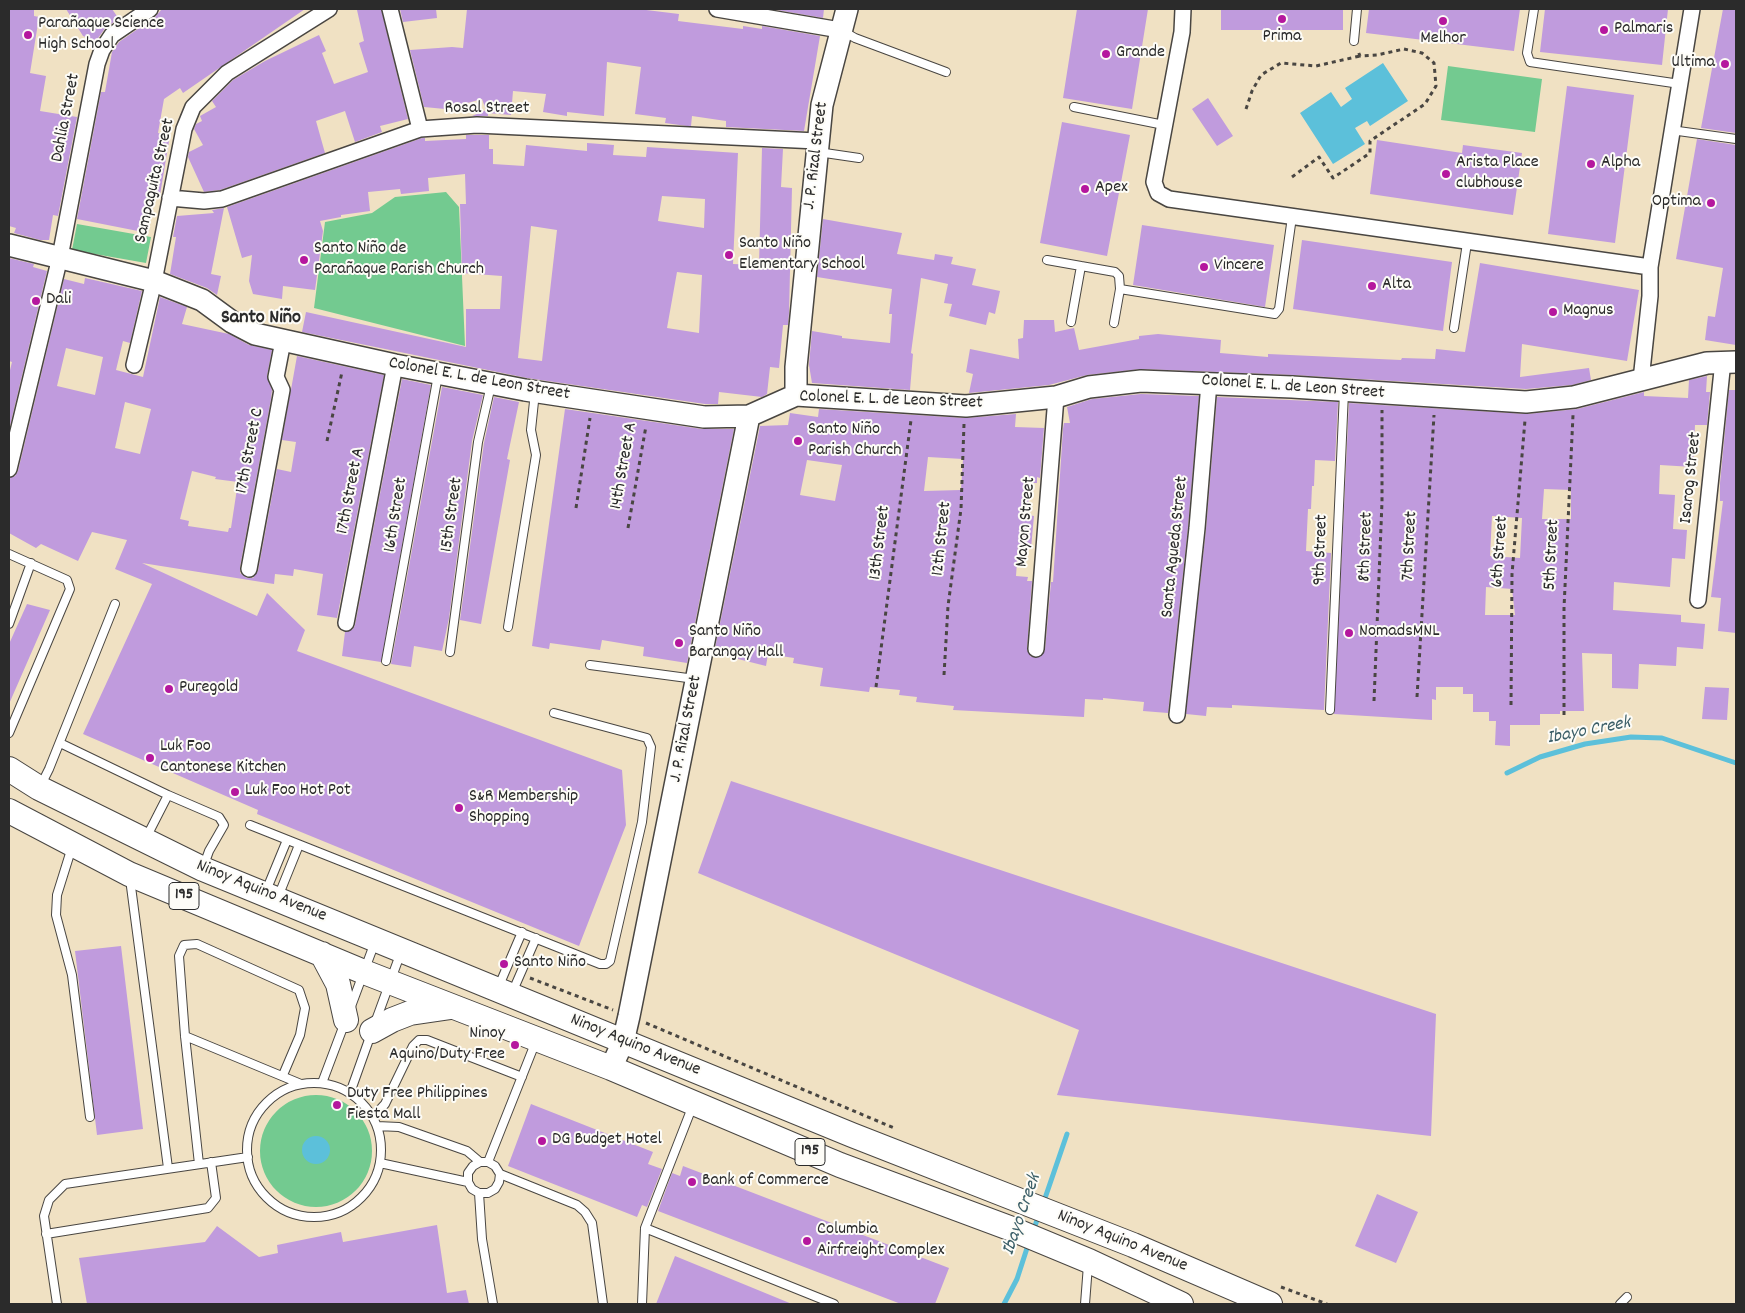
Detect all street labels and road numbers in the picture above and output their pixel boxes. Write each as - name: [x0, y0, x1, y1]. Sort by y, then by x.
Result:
- street label: Dahlia Street: [48, 72, 86, 164]
- street label: Rosal Street: [445, 99, 529, 121]
- street label: J. P. Rizal Street: [800, 101, 834, 211]
- street label: Sampaguita Street: [131, 117, 181, 245]
- street label: Colonel E. L. de Leon Street: [387, 353, 571, 407]
- street label: Colonel E. L. de Leon Street: [1201, 371, 1385, 405]
- street label: Colonel E. L. de Leon Street: [799, 387, 983, 415]
- street label: 17th Street C: [232, 406, 270, 496]
- street label: 14th Street A: [607, 421, 643, 511]
- street label: Isarog Street: [1676, 431, 1708, 525]
- street label: 17th Street A: [333, 446, 371, 536]
- street label: Santa Agueda Street: [1158, 475, 1194, 619]
- street label: 16th Street: [380, 476, 414, 554]
- street label: 15th Street: [437, 476, 469, 554]
- street label: Mayon Street: [1012, 476, 1042, 568]
- street label: 12th Street: [928, 501, 958, 577]
- street label: 13th Street: [866, 505, 896, 581]
- street label: 7th Street: [1398, 511, 1424, 581]
- street label: 8th Street: [1355, 512, 1379, 582]
- street label: 9th Street: [1310, 514, 1334, 586]
- street label: 6th Street: [1488, 516, 1514, 588]
- street label: 5th Street: [1540, 519, 1566, 591]
- street label: J. P. Rizal Street: [666, 674, 708, 784]
- street label: Ninoy Aquino Avenue: [193, 856, 329, 928]
- road number: 195: [169, 882, 199, 909]
- street label: Ninoy Aquino Avenue: [567, 1010, 703, 1082]
- road number: 195: [795, 1138, 825, 1166]
- street label: Ninoy Aquino Avenue: [1054, 1206, 1190, 1278]

